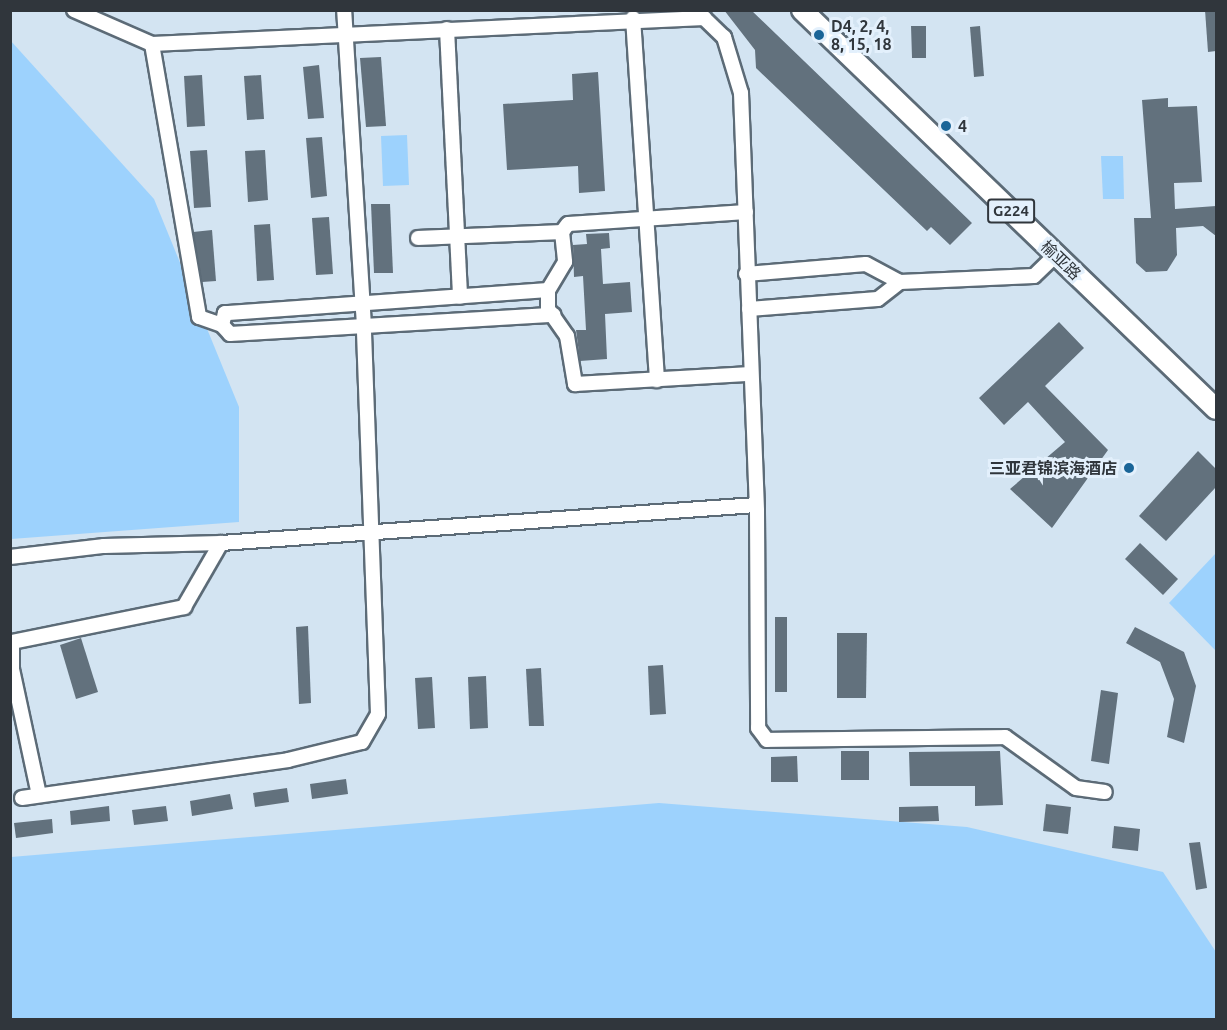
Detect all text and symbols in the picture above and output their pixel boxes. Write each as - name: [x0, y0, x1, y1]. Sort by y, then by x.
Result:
- place label: D4, 2, 4, 8, 15, 18: [831, 16, 892, 54]
- marker: D4, 2, 4, 8, 15, 18: [812, 28, 826, 42]
- place label: 4: [958, 116, 967, 136]
- marker: 4: [939, 119, 953, 133]
- road number: G224: [987, 199, 1035, 223]
- street label: 榆亚路: [1037, 236, 1085, 284]
- place label: 三亚君锦滨海酒店: [989, 458, 1117, 478]
- marker: 三亚君锦滨海酒店: [1122, 461, 1136, 475]

